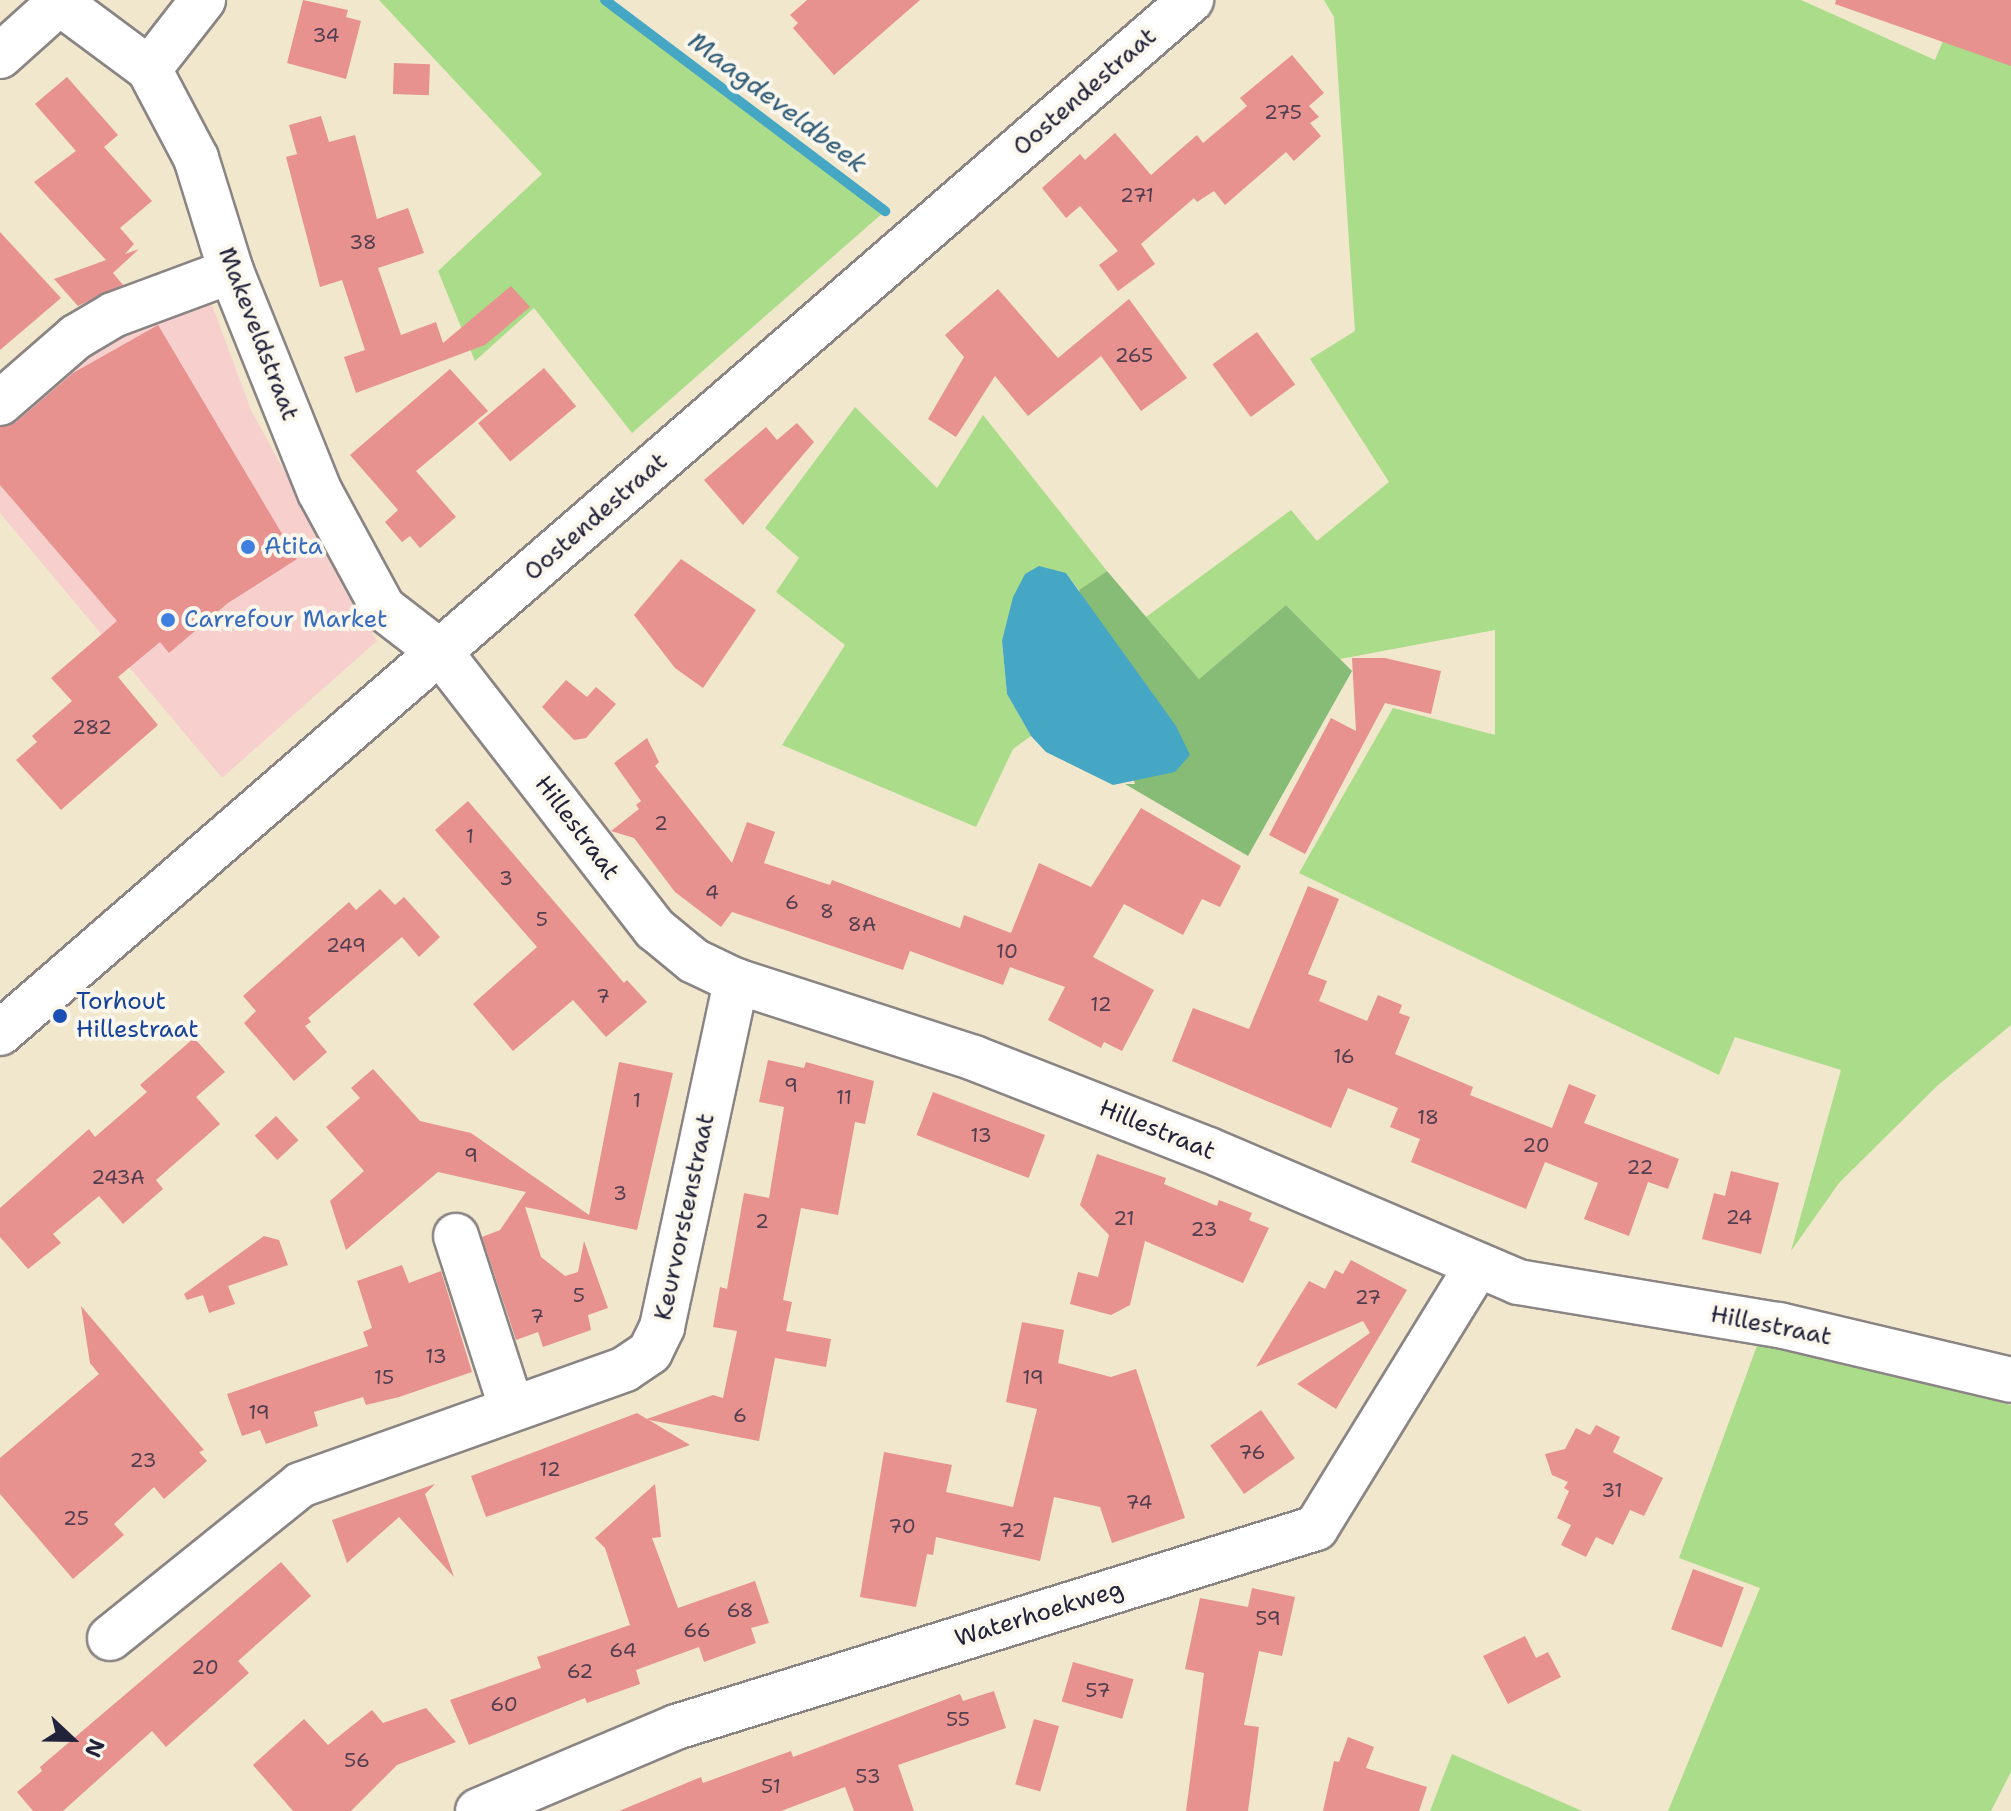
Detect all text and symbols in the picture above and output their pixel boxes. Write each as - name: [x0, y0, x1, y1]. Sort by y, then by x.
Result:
- street label: Oostendestraat: [1008, 22, 1162, 162]
- house number: 34: [312, 23, 340, 47]
- water label: Maagdeveldbeek: [682, 25, 874, 179]
- house number: 275: [1264, 100, 1302, 124]
- house number: 271: [1120, 183, 1154, 207]
- house number: 38: [349, 230, 377, 254]
- street label: Makeveldstraat: [212, 243, 304, 425]
- house number: 265: [1115, 343, 1153, 367]
- street label: Oostendestraat: [519, 447, 673, 587]
- place label: Atita: [264, 533, 323, 561]
- marker: Atita: [239, 538, 257, 556]
- place label: Carrefour Market: [184, 606, 387, 634]
- marker: Carrefour Market: [159, 611, 177, 629]
- house number: 282: [72, 715, 112, 739]
- street label: Hillestraat: [529, 770, 625, 886]
- house number: 2: [654, 811, 668, 835]
- house number: 1: [466, 824, 474, 848]
- house number: 3: [499, 866, 513, 890]
- house number: 4: [705, 880, 719, 904]
- house number: 6: [785, 890, 799, 914]
- house number: 8: [820, 899, 834, 923]
- house number: 5: [536, 907, 548, 931]
- house number: 8A: [848, 912, 876, 936]
- house number: 249: [326, 933, 366, 957]
- house number: 10: [996, 939, 1018, 963]
- house number: 7: [596, 984, 610, 1008]
- place label: Torhout Hillestraat: [76, 988, 199, 1044]
- house number: 12: [1090, 992, 1112, 1016]
- marker: Torhout Hillestraat: [51, 1007, 69, 1025]
- house number: 16: [1333, 1044, 1355, 1068]
- house number: 9: [784, 1073, 798, 1097]
- house number: 11: [836, 1085, 852, 1109]
- house number: 1: [633, 1088, 641, 1112]
- street label: Hillestraat: [1095, 1094, 1219, 1166]
- house number: 18: [1417, 1105, 1439, 1129]
- street label: Keurvorstenstraat: [649, 1111, 721, 1323]
- house number: 13: [970, 1123, 992, 1147]
- house number: 20: [1522, 1133, 1550, 1157]
- house number: 9: [464, 1143, 478, 1167]
- house number: 22: [1627, 1155, 1653, 1179]
- house number: 243A: [91, 1165, 145, 1189]
- house number: 3: [613, 1181, 627, 1205]
- house number: 24: [1726, 1205, 1752, 1229]
- house number: 21: [1113, 1206, 1135, 1230]
- house number: 2: [755, 1209, 769, 1233]
- house number: 23: [1191, 1217, 1217, 1241]
- house number: 5: [573, 1283, 585, 1307]
- house number: 27: [1355, 1285, 1381, 1309]
- street label: Hillestraat: [1708, 1300, 1834, 1352]
- house number: 7: [530, 1304, 544, 1328]
- house number: 13: [425, 1344, 447, 1368]
- house number: 15: [374, 1365, 394, 1389]
- house number: 19: [1022, 1365, 1044, 1389]
- house number: 19: [248, 1400, 270, 1424]
- house number: 6: [733, 1403, 747, 1427]
- house number: 76: [1238, 1440, 1266, 1464]
- house number: 23: [130, 1448, 156, 1472]
- house number: 12: [539, 1457, 561, 1481]
- house number: 31: [1601, 1478, 1623, 1502]
- house number: 74: [1125, 1490, 1153, 1514]
- house number: 25: [63, 1506, 89, 1530]
- house number: 70: [888, 1514, 916, 1538]
- house number: 72: [999, 1518, 1025, 1542]
- street label: Waterhoekweg: [951, 1575, 1127, 1653]
- house number: 68: [726, 1598, 754, 1622]
- house number: 59: [1255, 1606, 1281, 1630]
- house number: 66: [683, 1618, 711, 1642]
- house number: 64: [609, 1638, 637, 1662]
- house number: 20: [191, 1655, 219, 1679]
- house number: 62: [567, 1659, 593, 1683]
- house number: 57: [1085, 1678, 1111, 1702]
- house number: 60: [490, 1692, 518, 1716]
- north arrow: [32, 1699, 112, 1779]
- house number: 55: [946, 1707, 970, 1731]
- text: N: [78, 1735, 111, 1762]
- house number: 56: [344, 1748, 370, 1772]
- house number: 53: [855, 1764, 881, 1788]
- house number: 51: [761, 1774, 781, 1798]

